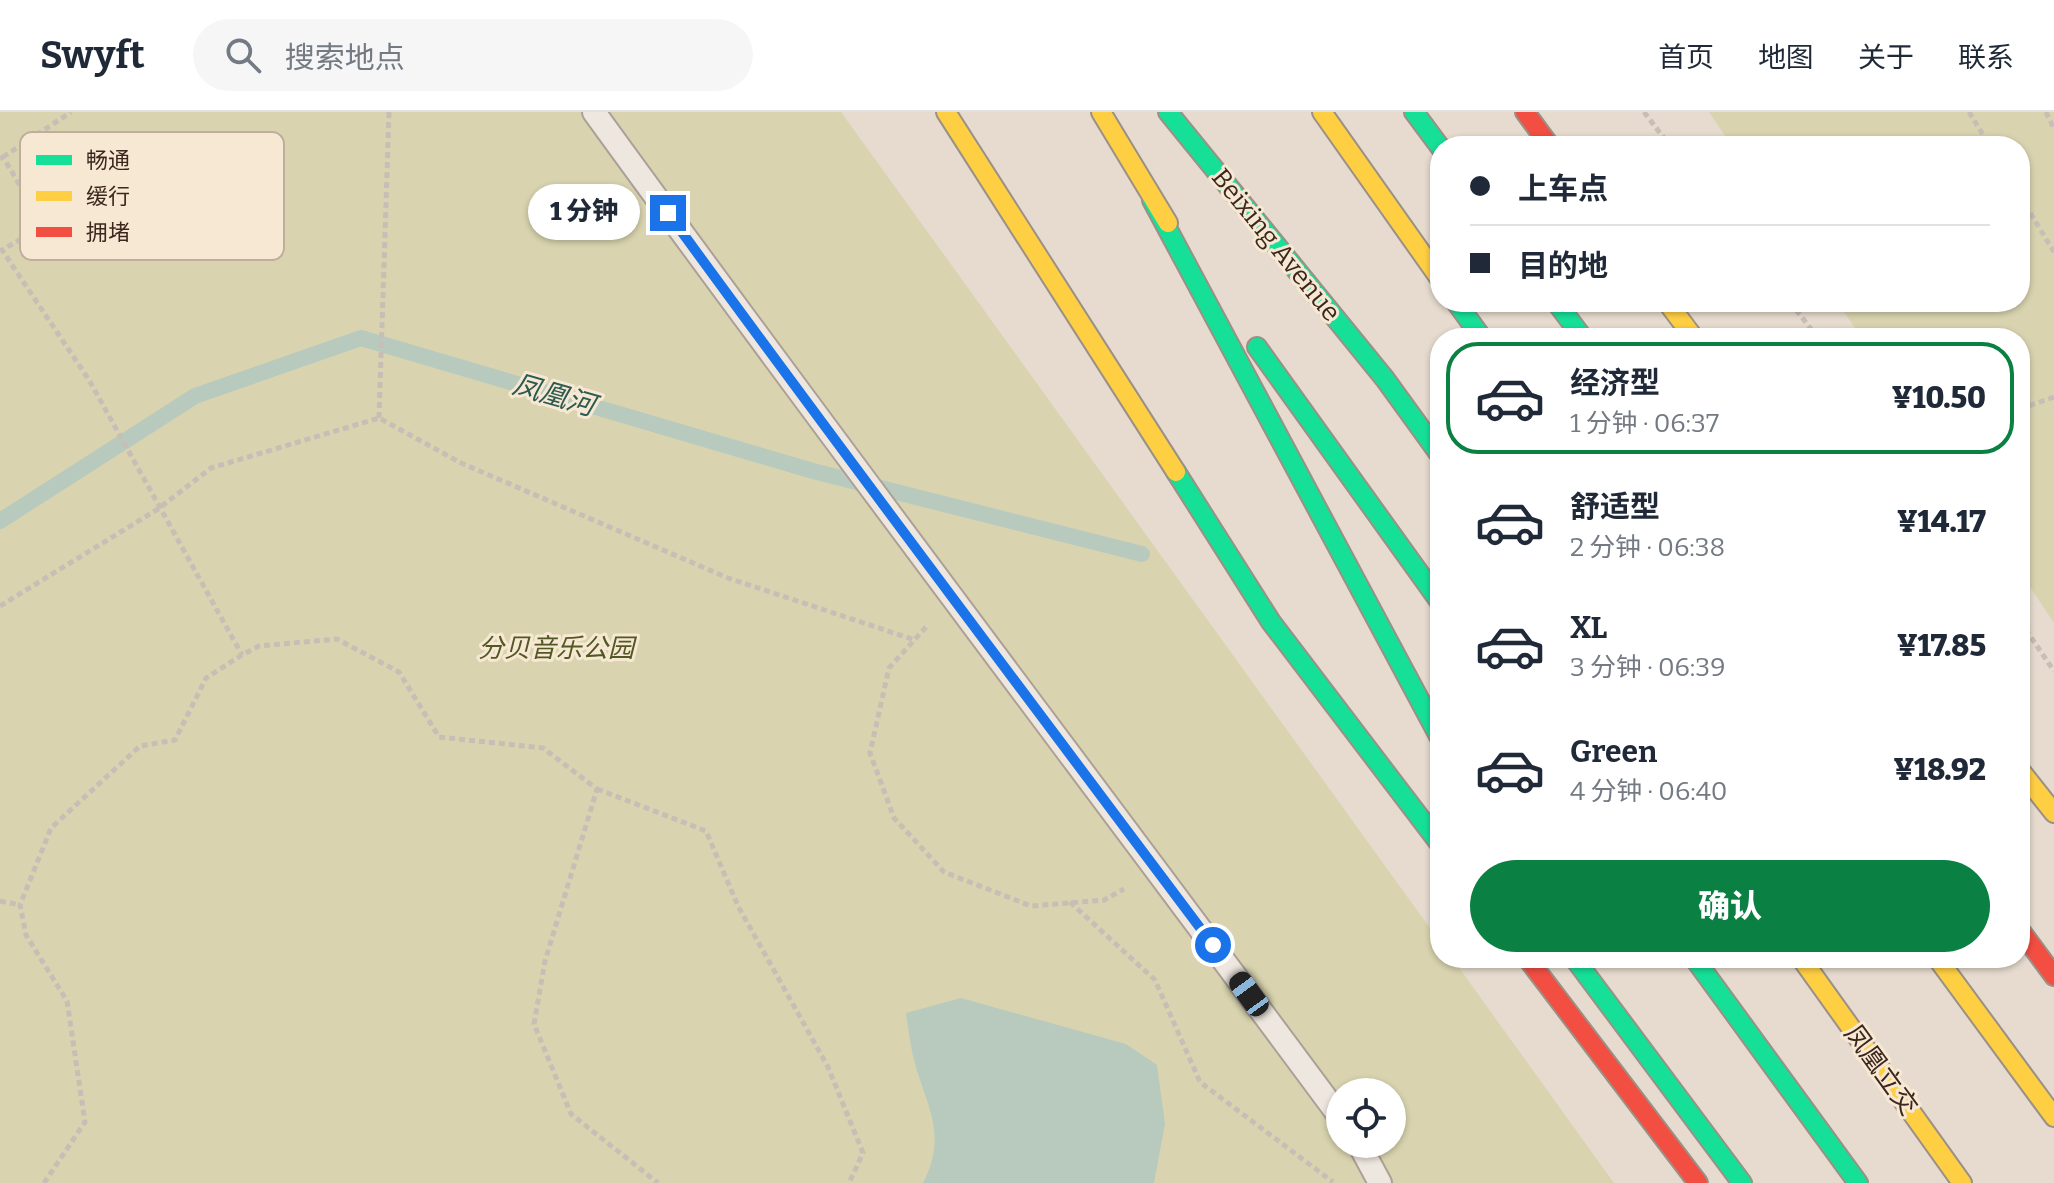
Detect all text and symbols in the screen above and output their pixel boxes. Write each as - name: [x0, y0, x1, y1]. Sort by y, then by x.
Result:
- search box: [193, 19, 753, 91]
- text: Swyft: [40, 32, 145, 78]
- icon: search: [221, 33, 265, 77]
- text: 搜索地点: [285, 40, 405, 76]
- text: 首页: [1658, 41, 1714, 74]
- text: 地图: [1758, 41, 1814, 74]
- text: 关于: [1858, 41, 1914, 74]
- text: 联系: [1958, 41, 2014, 74]
- legend: [20, 132, 284, 260]
- text: 畅通: [86, 147, 130, 174]
- street label: Beixing Avenue: [1205, 162, 1347, 328]
- text: 上车点: [1518, 171, 1608, 207]
- text: 缓行: [86, 183, 130, 210]
- callout: 1 分钟: [528, 185, 640, 241]
- route end: [650, 195, 686, 231]
- text: 1 分钟: [550, 196, 618, 227]
- text: 拥堵: [86, 219, 130, 246]
- text: 目的地: [1518, 248, 1608, 284]
- icon: car: [1474, 362, 1546, 434]
- text: 经济型: [1570, 365, 1660, 401]
- water label: 凤凰河: [509, 368, 604, 424]
- text: ¥10.50: [1892, 380, 1986, 416]
- text: 1 分钟 · 06:37: [1570, 408, 1719, 439]
- icon: car: [1474, 486, 1546, 558]
- text: 舒适型: [1570, 489, 1660, 525]
- text: ¥14.17: [1897, 504, 1986, 540]
- text: 2 分钟 · 06:38: [1570, 532, 1725, 563]
- icon: car: [1474, 610, 1546, 682]
- text: XL: [1570, 610, 1607, 646]
- text: ¥17.85: [1897, 628, 1986, 664]
- park label: 分贝音乐公园: [478, 633, 638, 664]
- text: 3 分钟 · 06:39: [1570, 652, 1725, 683]
- icon: car: [1474, 734, 1546, 806]
- text: Green: [1570, 734, 1657, 770]
- text: ¥18.92: [1893, 752, 1986, 788]
- text: 4 分钟 · 06:40: [1570, 776, 1728, 807]
- button: 确认: [1470, 860, 1990, 952]
- route start: [1195, 927, 1231, 963]
- car: [1225, 968, 1273, 1020]
- street label: 凤凰立交: [1838, 1019, 1924, 1121]
- map controls: [1326, 1078, 1406, 1158]
- button: locate: [1326, 1078, 1406, 1158]

